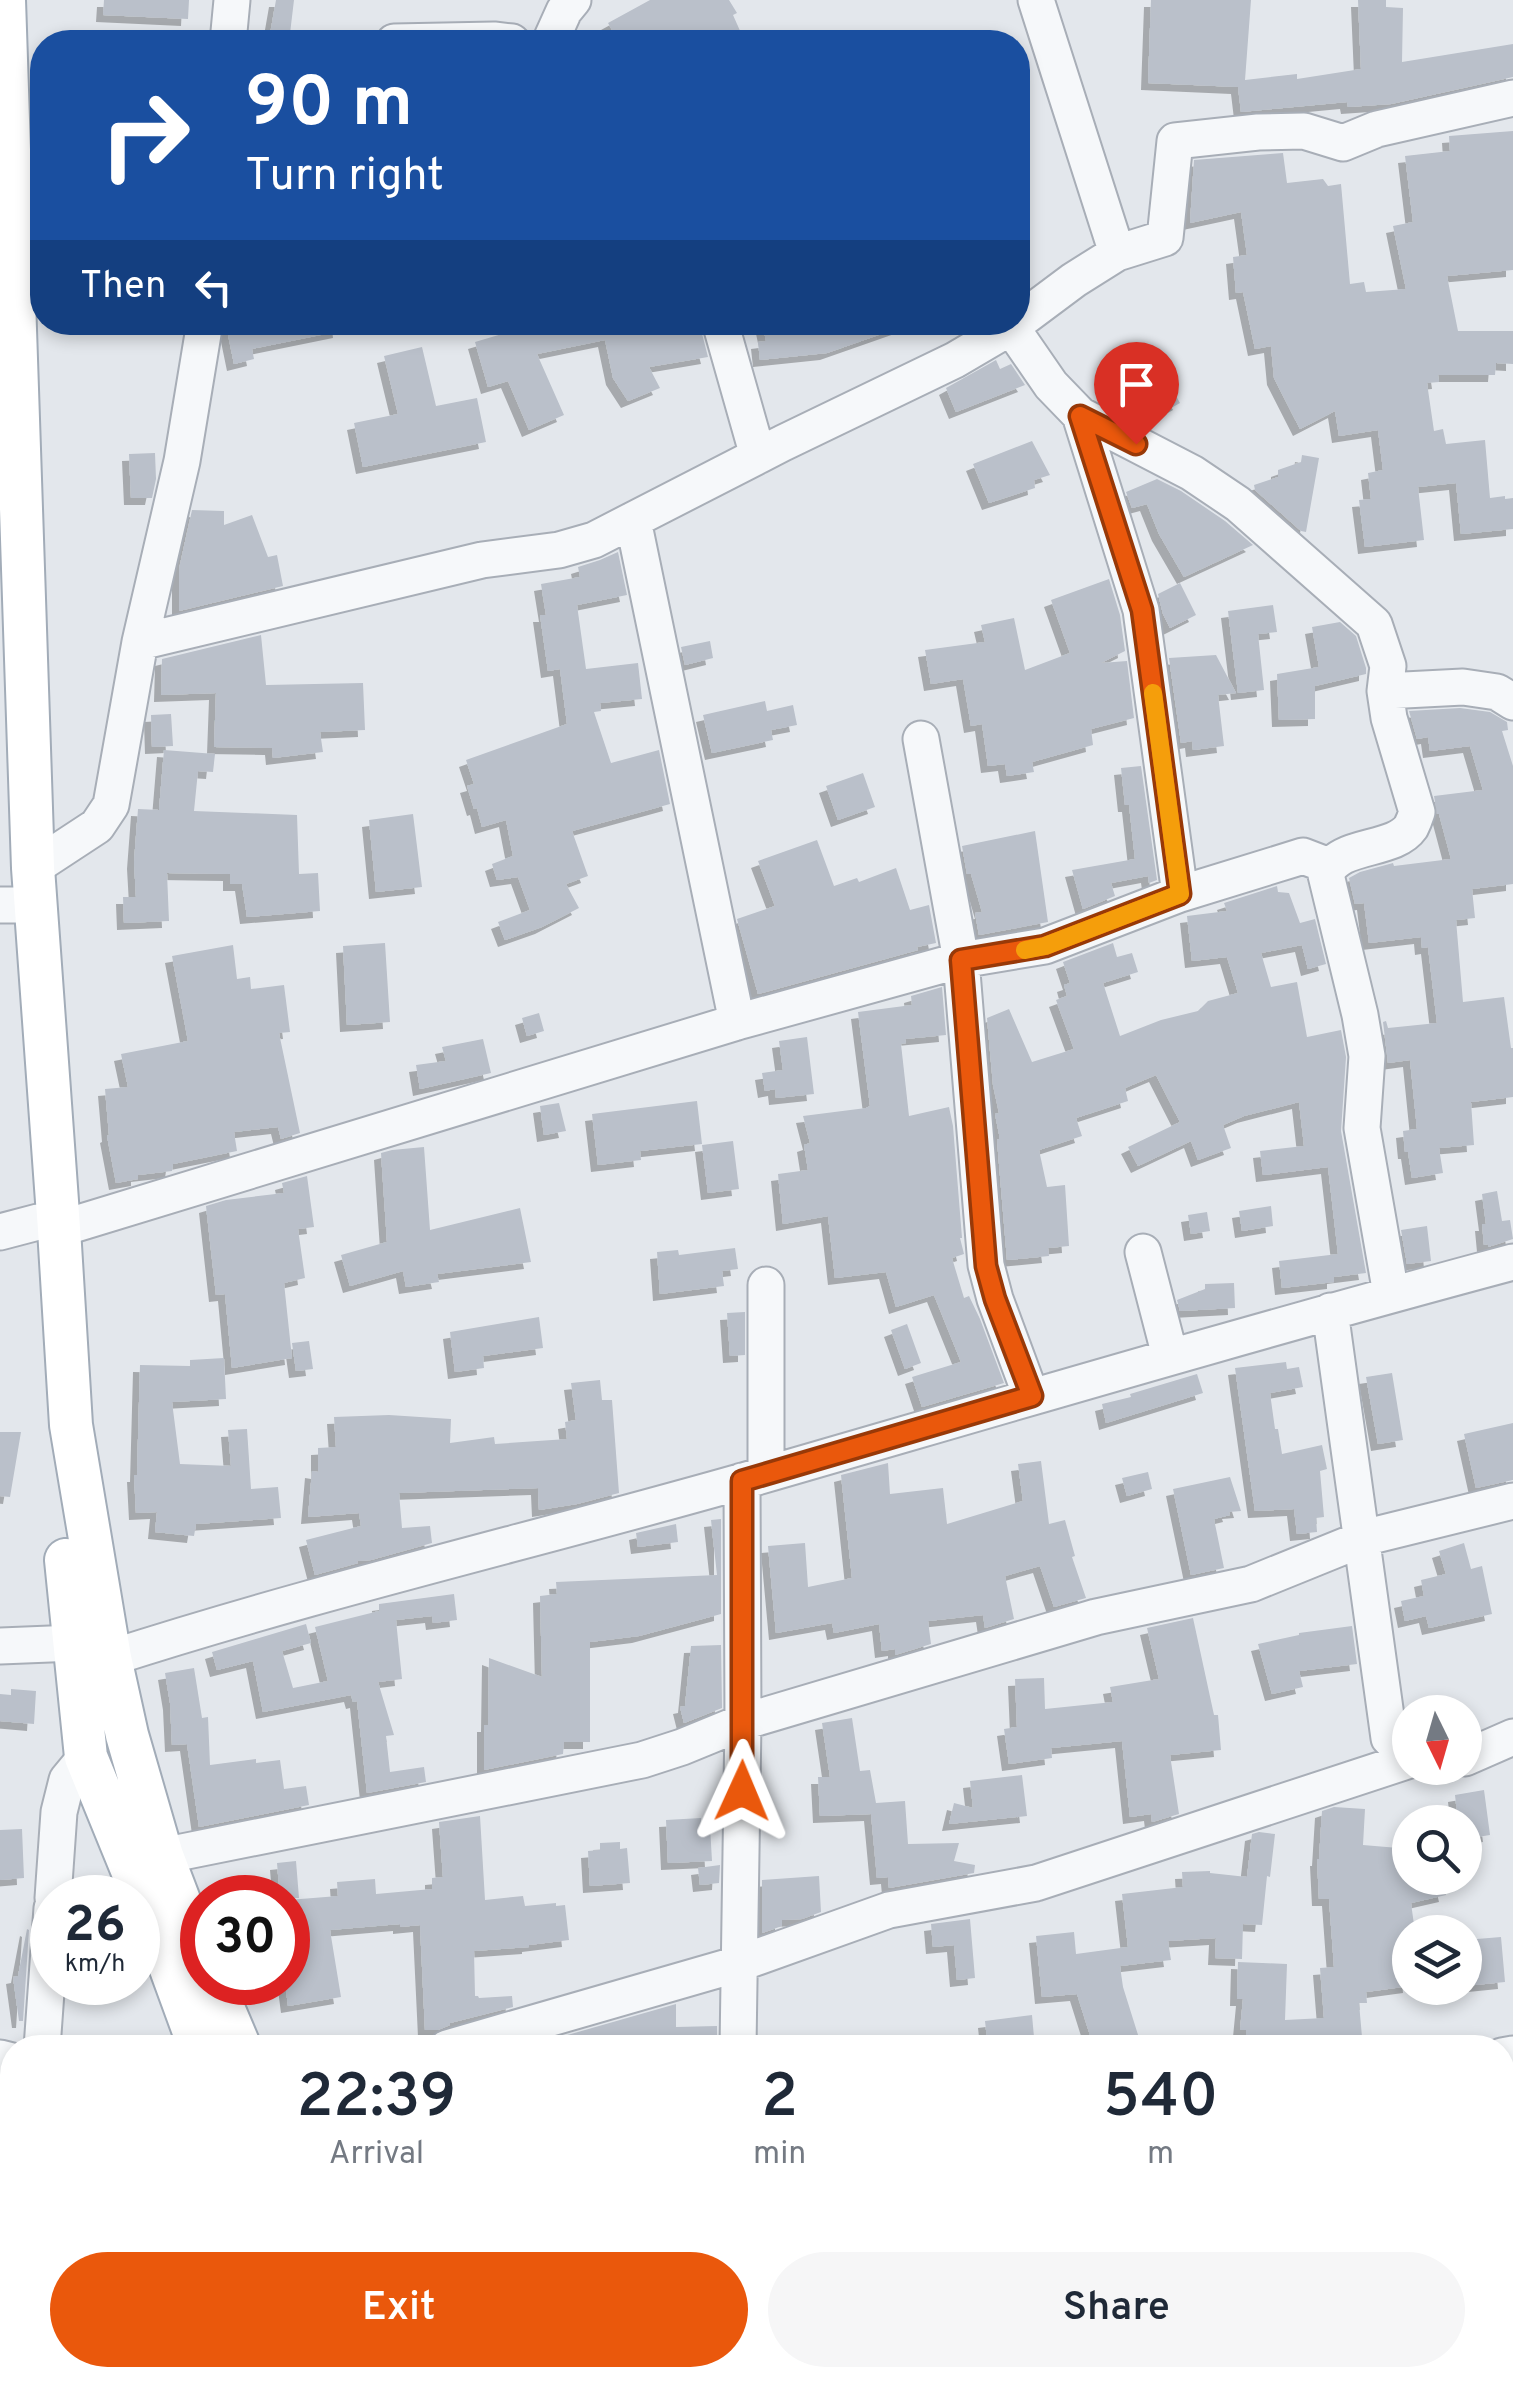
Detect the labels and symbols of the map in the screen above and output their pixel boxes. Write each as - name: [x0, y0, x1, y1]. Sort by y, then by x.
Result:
- pin: [1094, 342, 1179, 445]
- north arrow: [1392, 1695, 1482, 1785]
- position arrow: [690, 1739, 794, 1843]
- speed limit sign: 30: [180, 1875, 310, 2005]

